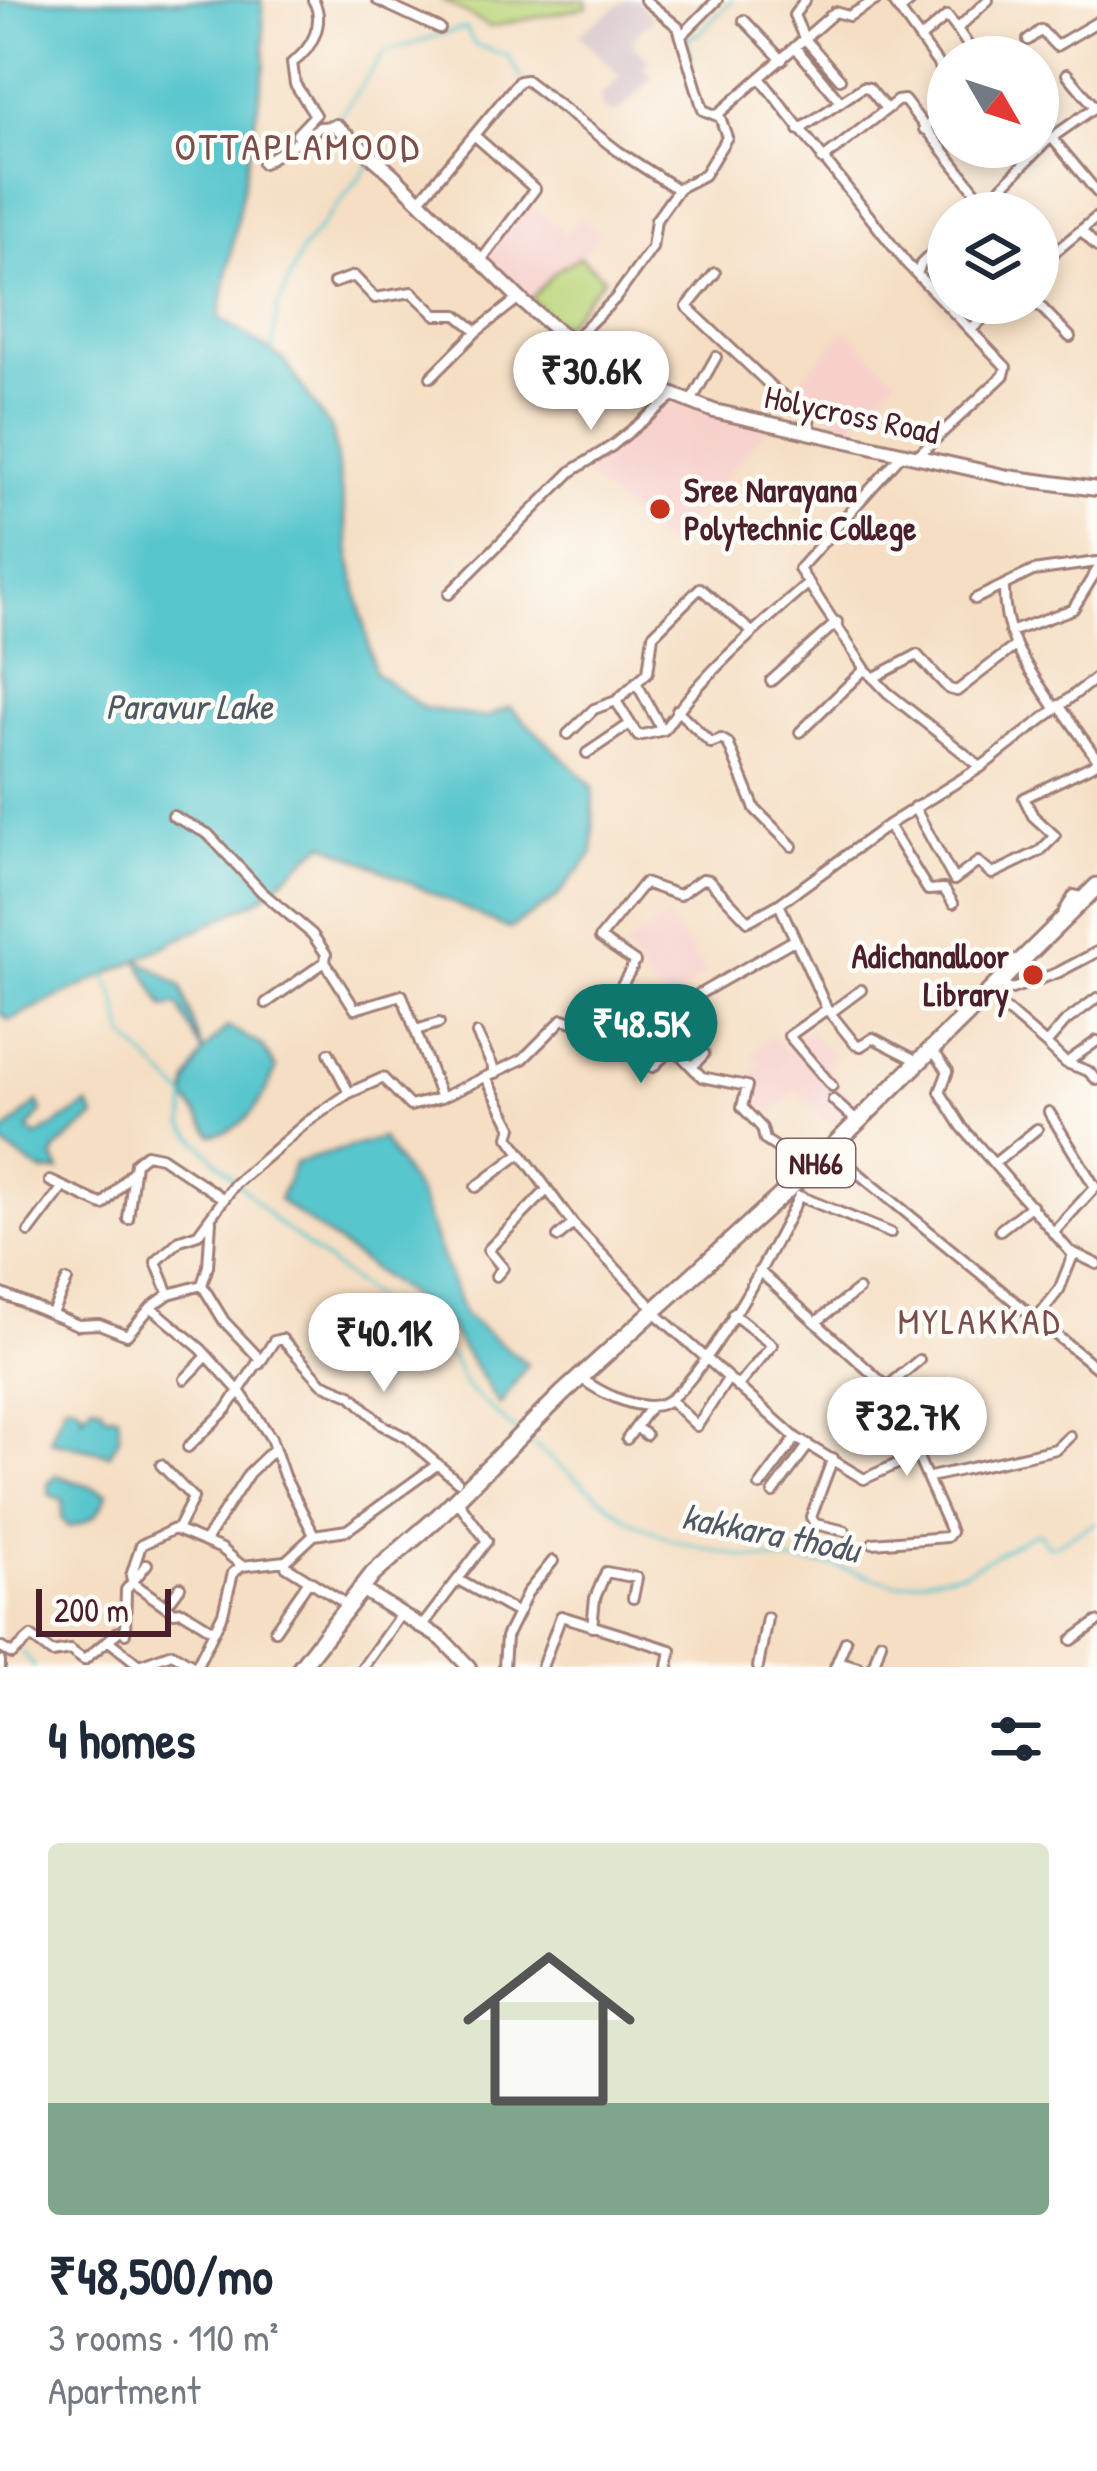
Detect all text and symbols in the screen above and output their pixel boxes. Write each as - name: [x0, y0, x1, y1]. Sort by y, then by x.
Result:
- north arrow: [927, 36, 1059, 168]
- map controls: [927, 36, 1059, 324]
- district label: OTTAPLAMOOD: [174, 119, 422, 172]
- button: layers: [927, 192, 1059, 324]
- pin: ₹30.6K: [493, 331, 689, 433]
- text: ₹30.6K: [540, 343, 642, 396]
- street label: Holycross Road: [760, 374, 943, 455]
- place label: Sree Narayana Polytechnic College: [684, 468, 917, 552]
- marker: Sree Narayana Polytechnic College: [647, 496, 673, 522]
- water label: Paravur Lake: [105, 681, 274, 730]
- place label: Adichanalloor Library: [852, 934, 1009, 1018]
- marker: Adichanalloor Library: [1020, 962, 1046, 988]
- pin: ₹48.5K: [543, 984, 739, 1086]
- text: ₹48.5K: [591, 996, 691, 1049]
- road number: NH66: [777, 1139, 855, 1187]
- pin: ₹40.1K: [286, 1293, 482, 1395]
- district label: MYLAKKAD: [898, 1296, 1062, 1345]
- text: ₹40.1K: [335, 1305, 433, 1358]
- pin: ₹32.7K: [809, 1377, 1005, 1479]
- text: ₹32.7K: [854, 1389, 960, 1442]
- water label: kakkara thodu: [678, 1491, 866, 1574]
- scale bar: [36, 1583, 171, 1636]
- text: 200 m: [54, 1588, 129, 1632]
- text: 4 homes: [48, 1705, 195, 1774]
- icon: filters: [983, 1706, 1049, 1772]
- icon: home: [441, 1921, 657, 2137]
- text: ₹48,500/mo: [48, 2241, 273, 2310]
- text: 3 rooms · 110 m²: [48, 2310, 278, 2363]
- text: Apartment: [48, 2363, 201, 2416]

